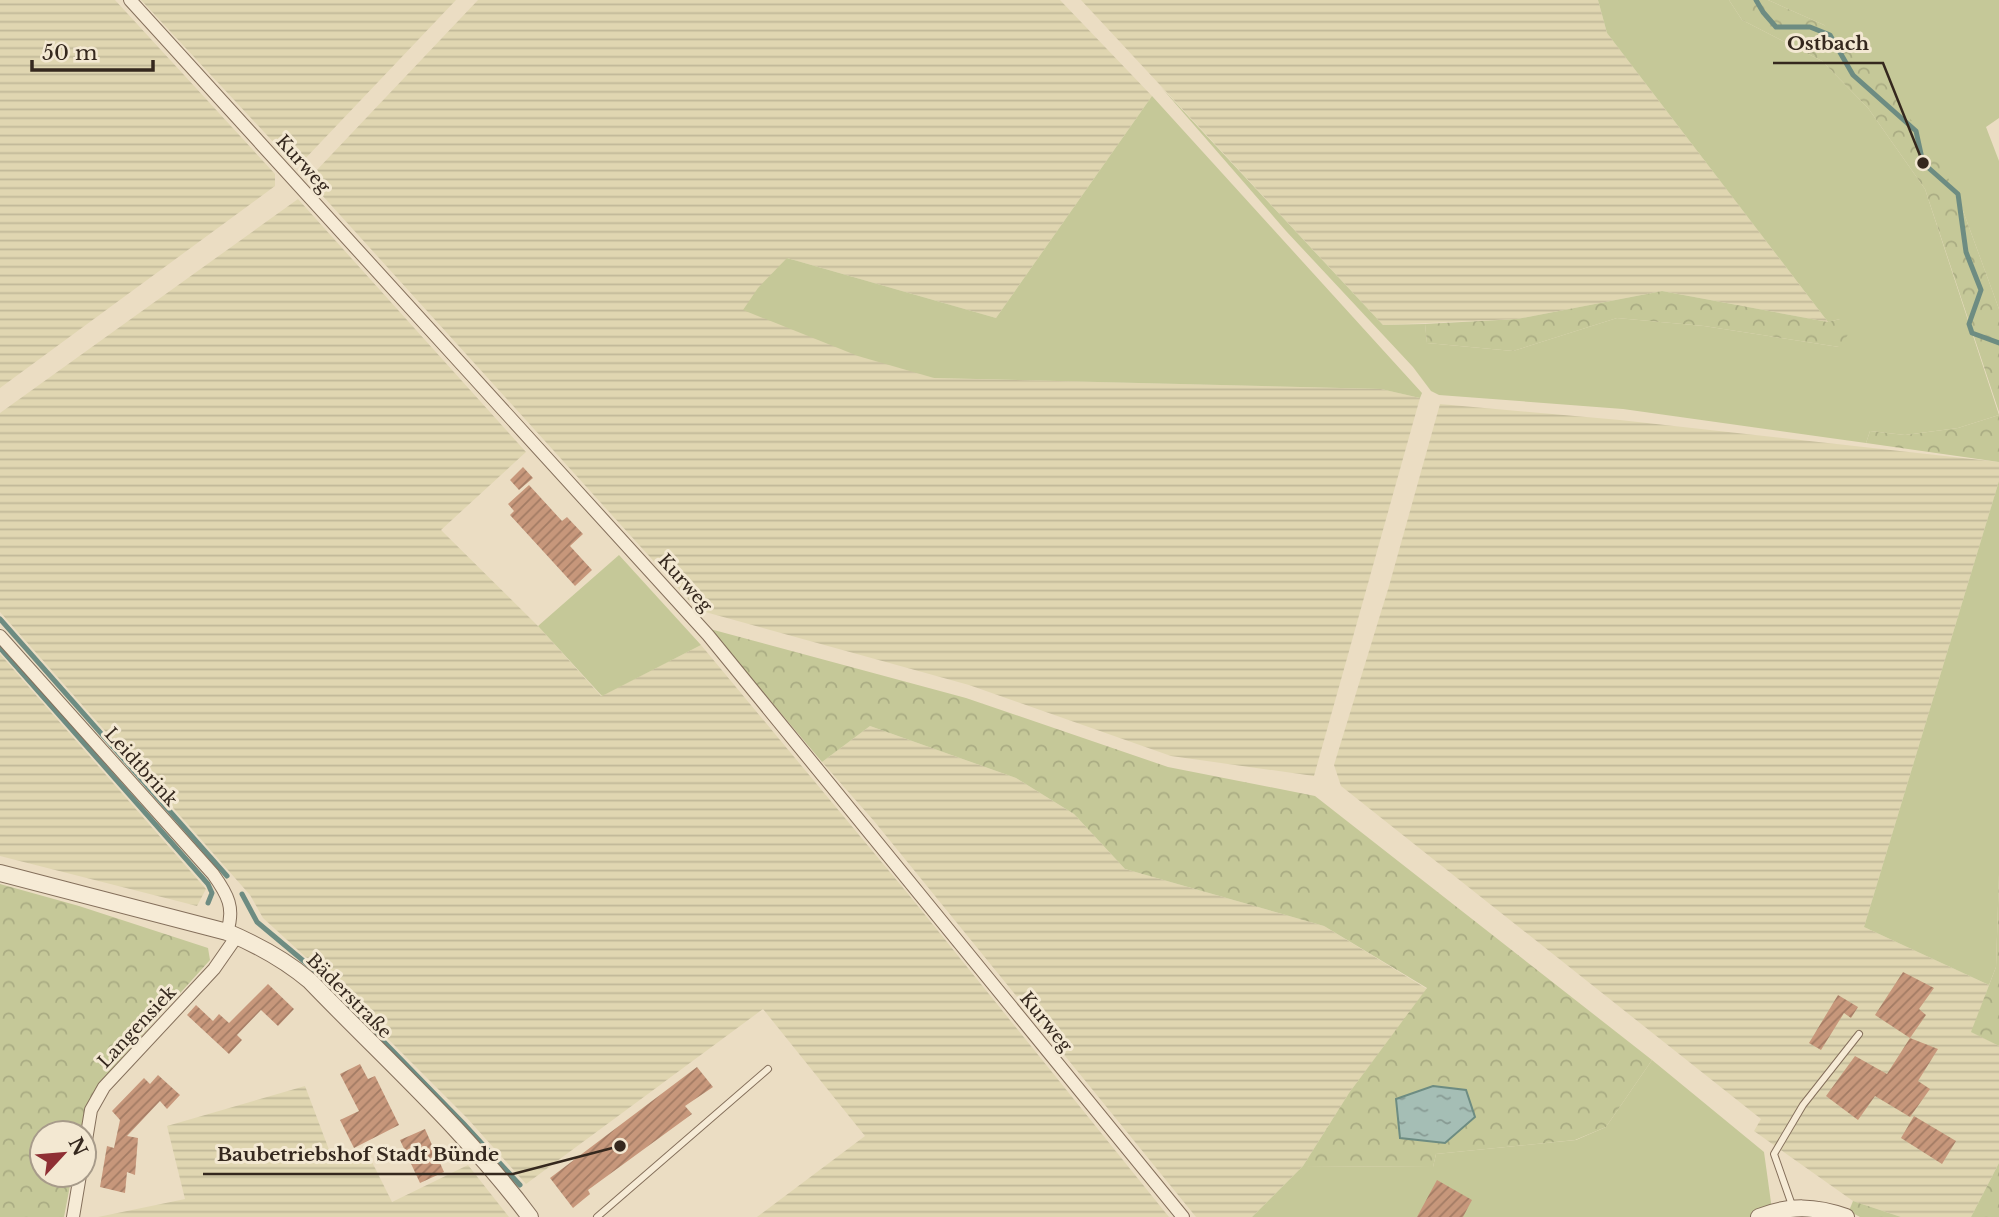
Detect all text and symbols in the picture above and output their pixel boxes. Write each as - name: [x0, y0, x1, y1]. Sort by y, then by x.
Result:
- callout: Ostbach: [1773, 23, 1883, 63]
- scale bar: [32, 28, 152, 72]
- text: Ostbach: [1787, 32, 1869, 55]
- text: 50 m: [42, 40, 98, 66]
- street label: Kurweg: [271, 130, 335, 198]
- street label: Kurweg: [653, 549, 717, 617]
- street label: Leidtbrink: [100, 723, 182, 811]
- street label: Bäderstraße: [302, 949, 396, 1043]
- street label: Langensiek: [93, 981, 181, 1073]
- street label: Kurweg: [1015, 988, 1077, 1057]
- north arrow: [28, 1119, 98, 1189]
- text: N: [64, 1134, 92, 1160]
- callout: Baubetriebshof Stadt Bünde: [203, 1134, 513, 1174]
- text: Baubetriebshof Stadt Bünde: [217, 1143, 499, 1166]

